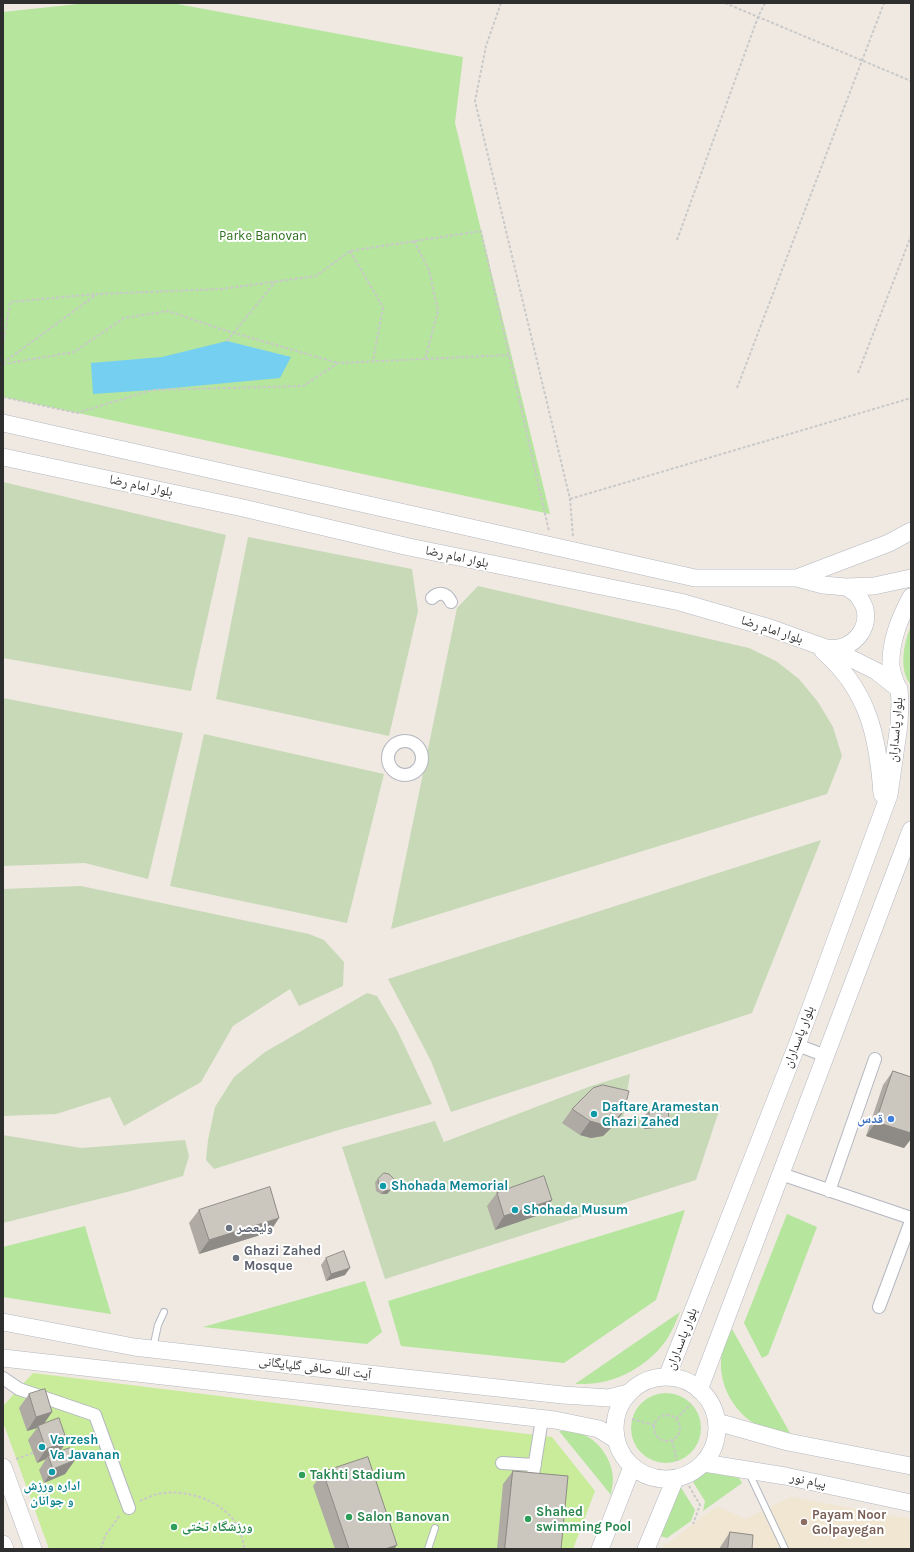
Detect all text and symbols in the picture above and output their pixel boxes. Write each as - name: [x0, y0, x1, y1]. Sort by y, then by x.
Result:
- park label: Parke Banovan: [219, 228, 307, 244]
- street label: بلوار امام رضا: [108, 472, 174, 500]
- street label: بلوار امام رضا: [424, 543, 490, 571]
- street label: بلوار امام رضا: [739, 613, 805, 647]
- street label: بلوار پاسداران: [885, 697, 907, 763]
- street label: بلوار پاسداران: [780, 1004, 818, 1070]
- place label: Daftare Aramestan Ghazi Zahed: [602, 1099, 719, 1130]
- marker: Daftare Aramestan Ghazi Zahed: [589, 1109, 599, 1119]
- place label: قدس: [857, 1111, 883, 1127]
- marker: قدس: [886, 1114, 896, 1124]
- place label: Shohada Memorial: [391, 1178, 508, 1194]
- marker: Shohada Memorial: [378, 1181, 388, 1191]
- place label: Shohada Musum: [523, 1202, 628, 1218]
- marker: Shohada Musum: [510, 1205, 520, 1215]
- place label: ولیعصر: [237, 1220, 273, 1236]
- marker: ولیعصر: [224, 1223, 234, 1233]
- place label: Ghazi Zahed Mosque: [244, 1243, 321, 1274]
- marker: Ghazi Zahed Mosque: [231, 1253, 241, 1263]
- street label: بلوار پاسداران: [663, 1306, 701, 1372]
- street label: آیت الله صافی گلپایگانی: [258, 1353, 372, 1383]
- place label: Varzesh Va Javanan: [50, 1432, 120, 1463]
- marker: Varzesh Va Javanan: [37, 1442, 47, 1452]
- marker: اداره ورزش و جوانان: [47, 1467, 57, 1477]
- place label: Takhti Stadium: [310, 1467, 406, 1483]
- marker: Takhti Stadium: [297, 1470, 307, 1480]
- street label: پیام نور: [789, 1470, 827, 1492]
- place label: اداره ورزش و جوانان: [24, 1478, 80, 1509]
- place label: Shahed swimming Pool: [536, 1504, 631, 1535]
- place label: Payam Noor Golpayegan: [812, 1507, 886, 1538]
- place label: Salon Banovan: [357, 1509, 450, 1525]
- marker: Salon Banovan: [344, 1512, 354, 1522]
- marker: Shahed swimming Pool: [523, 1514, 533, 1524]
- marker: Payam Noor Golpayegan: [799, 1517, 809, 1527]
- place label: ورزشگاه تختی: [182, 1519, 253, 1535]
- marker: ورزشگاه تختی: [169, 1522, 179, 1532]

